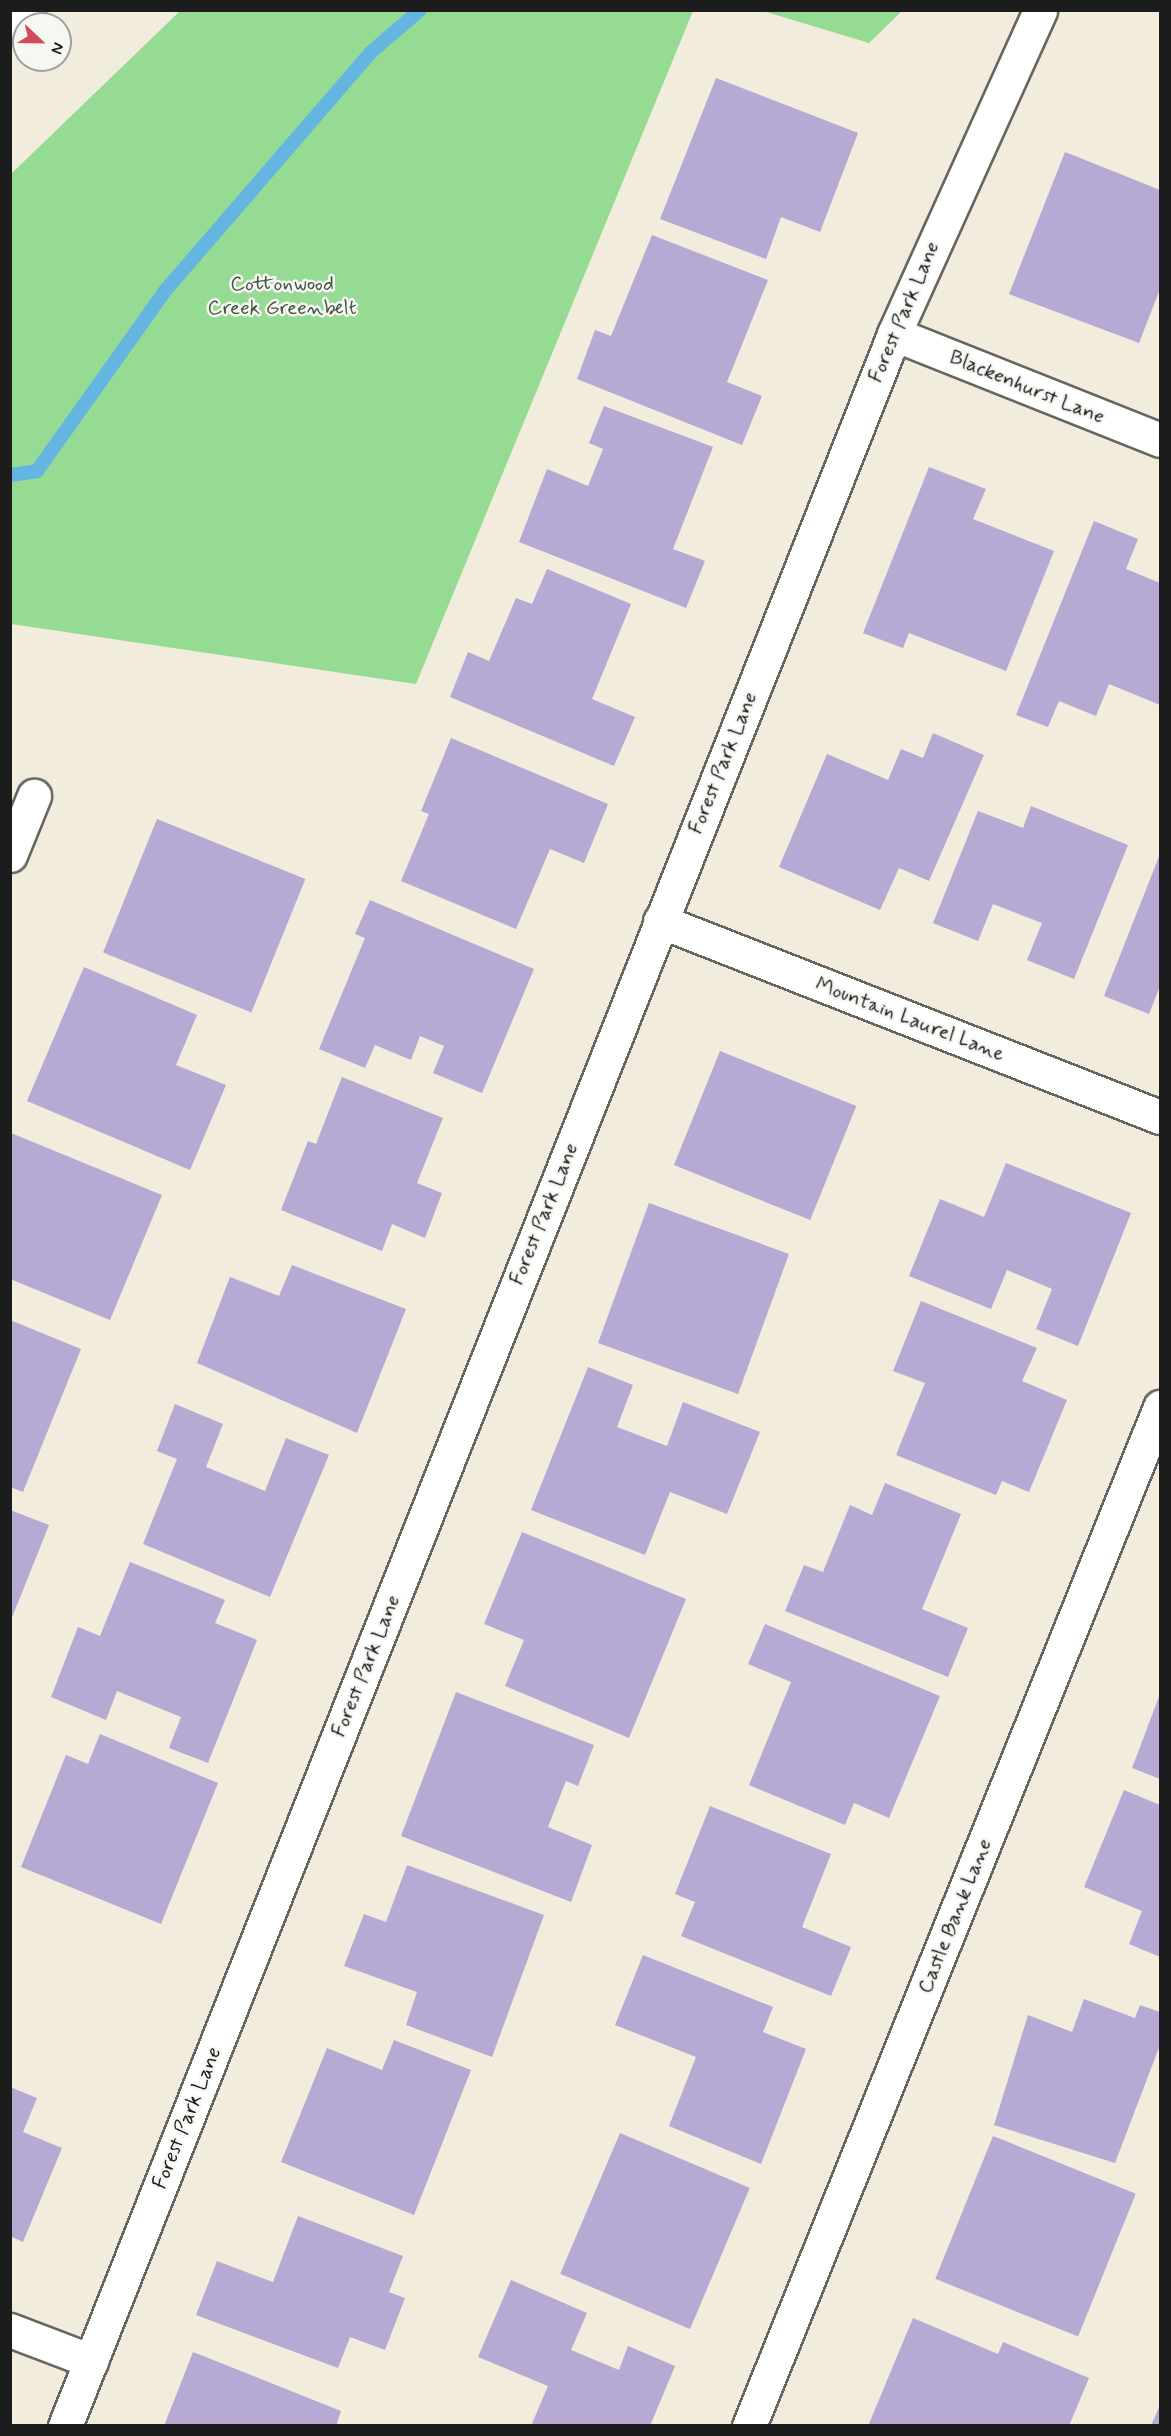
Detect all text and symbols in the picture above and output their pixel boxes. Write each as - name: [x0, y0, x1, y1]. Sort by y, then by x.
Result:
- north arrow: [12, 12, 72, 72]
- text: N: [46, 39, 69, 57]
- street label: Forest Park Lane: [863, 238, 945, 386]
- park label: Cottonwood Creek Greenbelt: [207, 271, 357, 321]
- street label: Blackenhurst Lane: [946, 344, 1108, 430]
- street label: Forest Park Lane: [683, 688, 763, 838]
- street label: Mountain Laurel Lane: [815, 973, 1005, 1065]
- street label: Forest Park Lane: [504, 1139, 584, 1289]
- street label: Forest Park Lane: [326, 1591, 406, 1741]
- street label: Castle Bank Lane: [914, 1838, 996, 1994]
- street label: Forest Park Lane: [147, 2043, 227, 2193]

